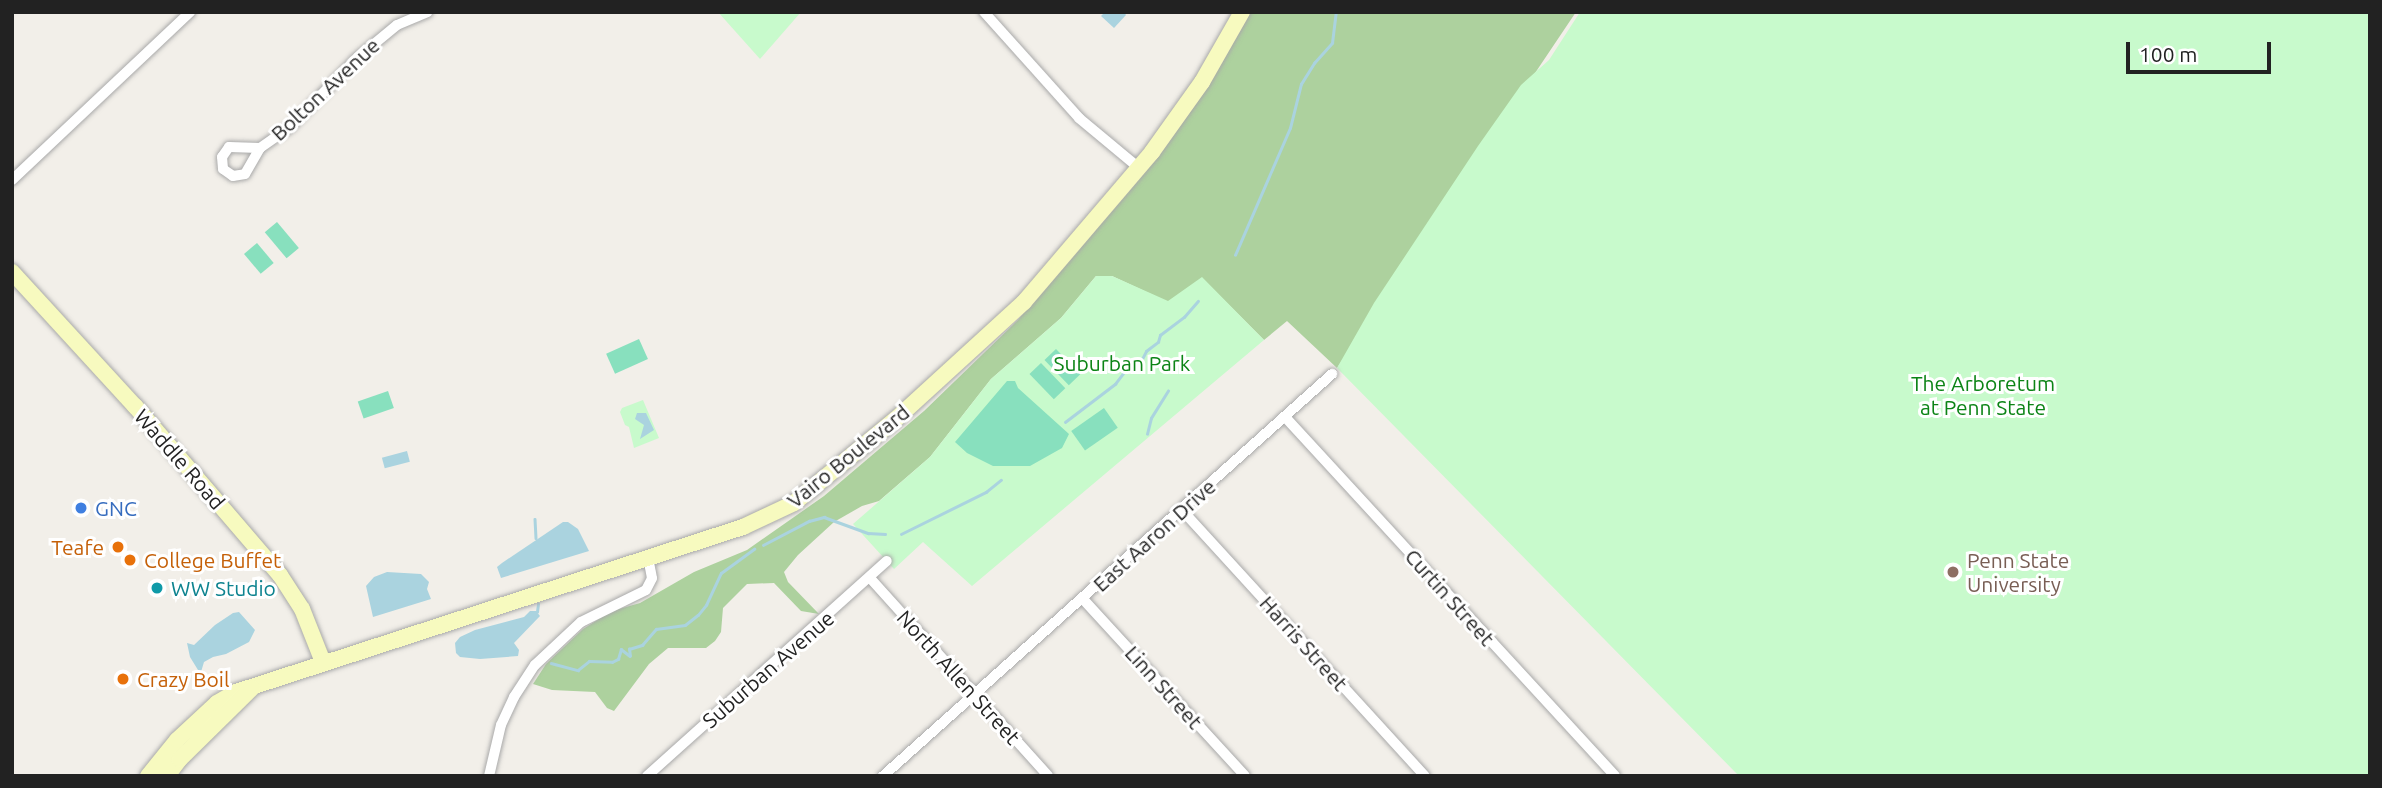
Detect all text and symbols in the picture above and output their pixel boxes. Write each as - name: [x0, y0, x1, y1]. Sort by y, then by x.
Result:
- scale bar: [2130, 28, 2275, 72]
- street label: Bolton Avenue: [266, 32, 384, 146]
- text: 100 m: [2139, 42, 2197, 66]
- park label: Suburban Park: [1054, 350, 1190, 376]
- park label: The Arboretum at Penn State: [1911, 370, 2055, 420]
- street label: Vairo Boulevard: [782, 399, 914, 513]
- street label: Waddle Road: [130, 404, 230, 514]
- street label: East Aaron Drive: [1088, 474, 1220, 596]
- place label: GNC: [95, 495, 137, 521]
- marker: GNC: [73, 500, 89, 516]
- place label: Teafe: [51, 534, 104, 560]
- marker: Teafe: [110, 539, 126, 555]
- street label: Curtin Street: [1400, 543, 1500, 651]
- place label: College Buffet: [144, 547, 281, 573]
- place label: Penn State University: [1967, 547, 2069, 597]
- marker: College Buffet: [122, 552, 138, 568]
- marker: Penn State University: [1945, 564, 1961, 580]
- place label: WW Studio: [171, 575, 276, 601]
- marker: WW Studio: [149, 580, 165, 596]
- street label: Harris Street: [1255, 590, 1353, 696]
- street label: Suburban Avenue: [697, 605, 839, 733]
- street label: North Allen Street: [892, 605, 1026, 749]
- street label: Linn Street: [1120, 640, 1208, 734]
- place label: Crazy Boil: [137, 666, 229, 692]
- marker: Crazy Boil: [115, 671, 131, 687]

